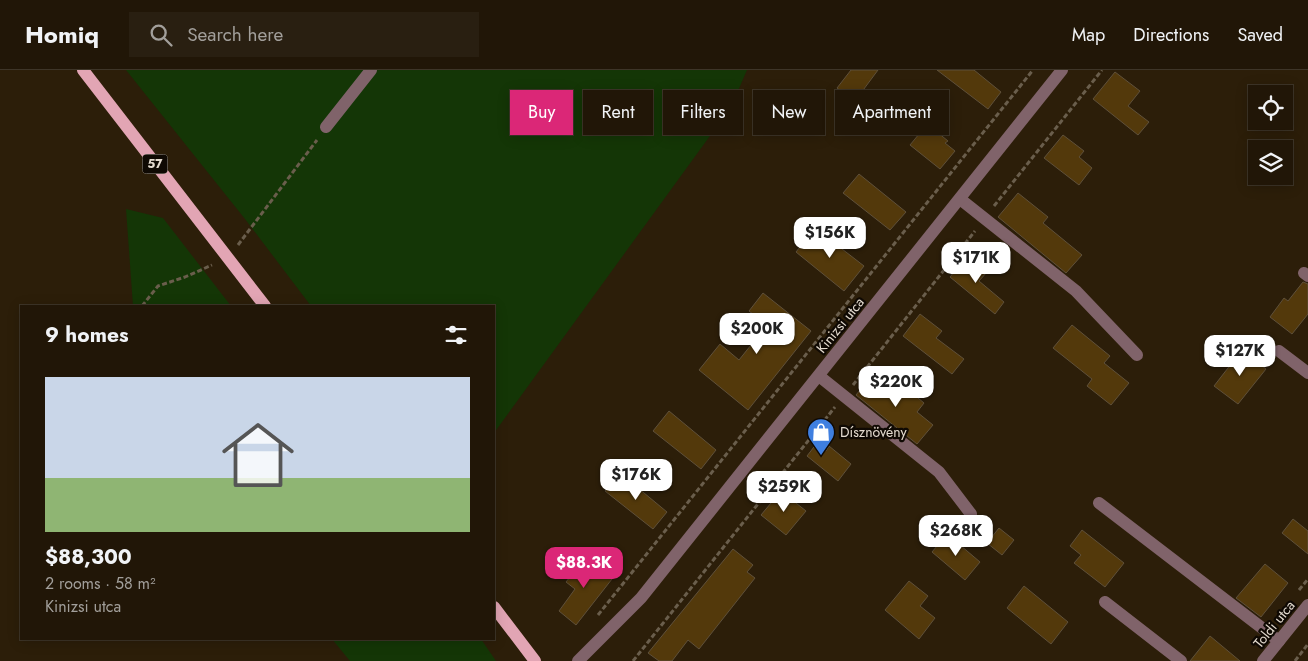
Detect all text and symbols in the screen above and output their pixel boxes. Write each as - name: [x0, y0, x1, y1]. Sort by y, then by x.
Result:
- search box: [129, 12, 479, 57]
- text: Homiq: [25, 17, 99, 52]
- icon: search: [147, 21, 175, 49]
- text: Search here: [187, 21, 283, 48]
- text: Map: [1072, 22, 1105, 48]
- text: Directions: [1133, 22, 1209, 48]
- text: Saved: [1237, 22, 1283, 48]
- map controls: [1248, 85, 1293, 185]
- button: locate: [1248, 85, 1293, 130]
- chip: Buy: [510, 90, 573, 135]
- chip: Rent: [583, 90, 653, 135]
- chip: Filters: [663, 90, 743, 135]
- chip: New: [753, 90, 825, 135]
- chip: Apartment: [835, 90, 949, 135]
- button: layers: [1248, 140, 1293, 185]
- road number: 57: [142, 155, 168, 174]
- pin: $156K: [795, 216, 865, 259]
- text: $156K: [805, 221, 855, 244]
- pin: $171K: [941, 242, 1011, 284]
- text: $171K: [952, 246, 1000, 269]
- street label: Kinizsi utca: [811, 293, 869, 357]
- pin: $200K: [722, 312, 792, 355]
- text: $200K: [731, 317, 783, 340]
- text: 9 homes: [45, 320, 129, 350]
- icon: filters: [442, 321, 470, 349]
- pin: $127K: [1205, 334, 1275, 377]
- text: $127K: [1215, 339, 1265, 362]
- pin: $220K: [861, 366, 931, 408]
- text: $220K: [870, 370, 922, 393]
- icon: home: [213, 410, 303, 500]
- shop icon: Dísznövény: [806, 417, 836, 456]
- place label: Dísznövény: [840, 422, 907, 442]
- pin: $176K: [601, 458, 671, 501]
- text: $176K: [611, 463, 661, 486]
- pin: $259K: [749, 470, 819, 513]
- text: $259K: [758, 475, 810, 498]
- pin: $268K: [921, 514, 991, 557]
- text: $268K: [930, 519, 982, 542]
- text: $88,300: [45, 542, 132, 572]
- pin: $88.3K: [543, 546, 625, 589]
- text: $88.3K: [556, 551, 612, 574]
- text: 2 rooms · 58 m²: [45, 572, 156, 595]
- text: Kinizsi utca: [45, 595, 121, 618]
- street label: Toldi utca: [1249, 596, 1299, 652]

